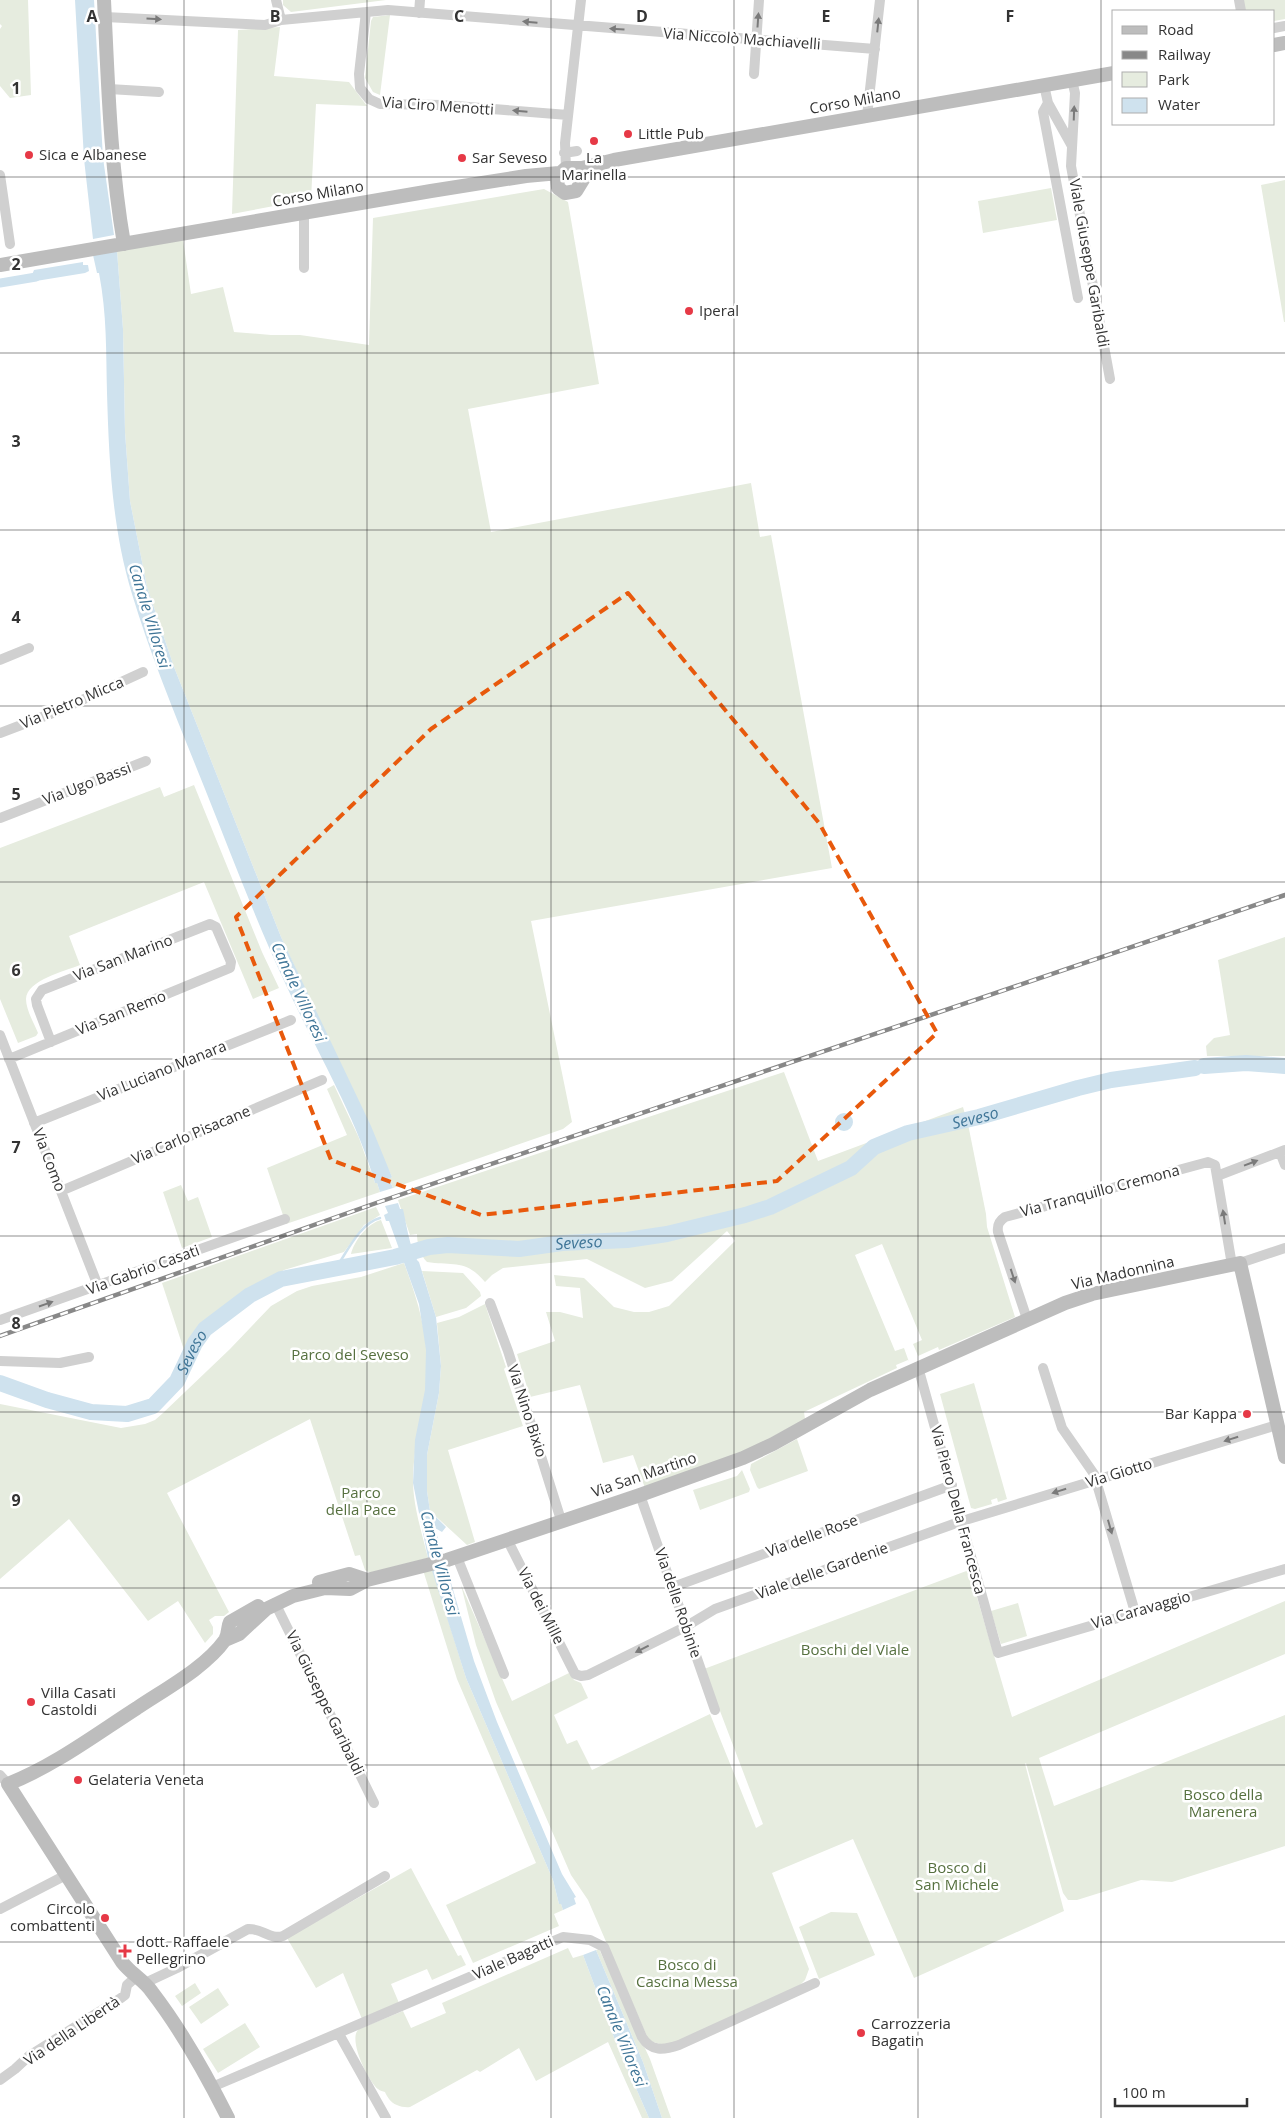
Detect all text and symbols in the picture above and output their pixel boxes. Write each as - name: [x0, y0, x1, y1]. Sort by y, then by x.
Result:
- text: A: [86, 5, 98, 27]
- text: B: [270, 5, 280, 27]
- text: C: [454, 5, 464, 27]
- text: D: [636, 5, 648, 27]
- text: E: [822, 5, 831, 27]
- text: F: [1006, 5, 1014, 27]
- legend: [1112, 10, 1275, 125]
- one-way arrow: [754, 12, 762, 28]
- one-way arrow: [146, 16, 162, 24]
- one-way arrow: [874, 16, 882, 32]
- one-way arrow: [522, 18, 538, 26]
- text: Road: [1158, 19, 1194, 39]
- street label: Via Niccolò Machiavelli: [663, 23, 821, 53]
- one-way arrow: [609, 25, 625, 33]
- text: Railway: [1158, 44, 1211, 64]
- text: Park: [1158, 69, 1189, 89]
- text: 1: [11, 77, 21, 99]
- street label: Corso Milano: [808, 82, 902, 118]
- street label: Via Ciro Menotti: [382, 91, 495, 119]
- text: Water: [1158, 94, 1200, 114]
- one-way arrow: [1070, 105, 1078, 121]
- one-way arrow: [511, 107, 527, 115]
- place label: Little Pub: [638, 123, 704, 143]
- marker: Little Pub: [622, 128, 634, 140]
- marker: La Marinella: [588, 135, 600, 147]
- place label: Sica e Albanese: [39, 144, 147, 164]
- place label: Sar Seveso: [472, 147, 547, 167]
- place label: La Marinella: [561, 147, 627, 184]
- marker: Sica e Albanese: [23, 149, 35, 161]
- marker: Sar Seveso: [456, 152, 468, 164]
- street label: Corso Milano: [271, 175, 365, 211]
- street label: Viale Giuseppe Garibaldi: [1065, 177, 1115, 349]
- text: 2: [11, 253, 21, 275]
- place label: Iperal: [699, 300, 739, 320]
- marker: Iperal: [683, 305, 695, 317]
- text: 3: [11, 430, 21, 452]
- water label: Canale Villoresi: [124, 561, 177, 672]
- text: 4: [11, 606, 21, 628]
- street label: Via Pietro Micca: [17, 671, 126, 733]
- street label: Via Ugo Bassi: [40, 757, 134, 809]
- text: 5: [11, 783, 21, 805]
- street label: Via San Marino: [70, 929, 175, 985]
- water label: Canale Villoresi: [266, 938, 332, 1046]
- text: 6: [11, 959, 21, 981]
- street label: Via San Remo: [73, 985, 169, 1039]
- street label: Via Luciano Manara: [94, 1035, 229, 1105]
- street label: Via Carlo Pisacane: [128, 1100, 253, 1168]
- water label: Seveso: [950, 1101, 1001, 1134]
- street label: Via Como: [29, 1125, 71, 1194]
- text: 7: [11, 1136, 21, 1158]
- street label: Via Tranquillo Cremona: [1018, 1159, 1182, 1221]
- one-way arrow: [1244, 1159, 1259, 1167]
- one-way arrow: [1219, 1209, 1227, 1225]
- water label: Seveso: [554, 1230, 603, 1255]
- street label: Via Gabrio Casati: [84, 1239, 202, 1299]
- street label: Via Madonnina: [1070, 1251, 1176, 1294]
- one-way arrow: [1009, 1268, 1017, 1283]
- one-way arrow: [39, 1300, 54, 1308]
- text: 8: [11, 1312, 21, 1334]
- water label: Seveso: [171, 1325, 212, 1378]
- park label: Parco del Seveso: [291, 1344, 409, 1364]
- street label: Via Nino Bixio: [504, 1362, 552, 1460]
- place label: Bar Kappa: [1165, 1403, 1237, 1423]
- marker: Bar Kappa: [1241, 1408, 1253, 1420]
- street label: Via Piero Della Francesca: [927, 1423, 991, 1596]
- one-way arrow: [1223, 1435, 1238, 1443]
- street label: Via San Martino: [588, 1447, 699, 1501]
- street label: Via Giotto: [1083, 1452, 1154, 1492]
- park label: Parco della Pace: [326, 1482, 396, 1519]
- one-way arrow: [1051, 1488, 1066, 1496]
- text: 9: [11, 1489, 21, 1511]
- water label: Canale Villoresi: [415, 1508, 465, 1619]
- street label: Via delle Rose: [763, 1509, 860, 1561]
- one-way arrow: [1106, 1519, 1114, 1534]
- street label: Viale delle Gardenie: [753, 1537, 890, 1603]
- street label: Via delle Robinie: [651, 1545, 707, 1660]
- street label: Via dei Mille: [514, 1564, 570, 1647]
- street label: Via Caravaggio: [1089, 1585, 1193, 1633]
- street label: Via Giuseppe Garibaldi: [282, 1627, 370, 1778]
- park label: Boschi del Viale: [801, 1639, 909, 1659]
- one-way arrow: [634, 1644, 649, 1653]
- place label: Villa Casati Castoldi: [41, 1682, 116, 1719]
- marker: Villa Casati Castoldi: [25, 1696, 37, 1708]
- place label: Gelateria Veneta: [88, 1769, 204, 1789]
- marker: Gelateria Veneta: [72, 1774, 84, 1786]
- park label: Bosco della Marenera: [1183, 1784, 1263, 1821]
- park label: Bosco di San Michele: [915, 1857, 999, 1894]
- place label: Circolo combattenti: [10, 1898, 95, 1935]
- marker: Circolo combattenti: [99, 1912, 111, 1924]
- street label: Viale Bagatti: [469, 1930, 556, 1984]
- place label: dott. Raffaele Pellegrino: [136, 1931, 229, 1968]
- marker: dott. Raffaele Pellegrino: [118, 1944, 132, 1958]
- park label: Bosco di Cascina Messa: [636, 1954, 738, 1991]
- water label: Canale Villoresi: [592, 1982, 653, 2091]
- street label: Via della Libertà: [20, 1991, 123, 2070]
- place label: Carrozzeria Bagatin: [871, 2013, 951, 2050]
- marker: Carrozzeria Bagatin: [855, 2027, 867, 2039]
- scale bar: [1115, 2076, 1248, 2108]
- text: 100 m: [1122, 2082, 1166, 2102]

